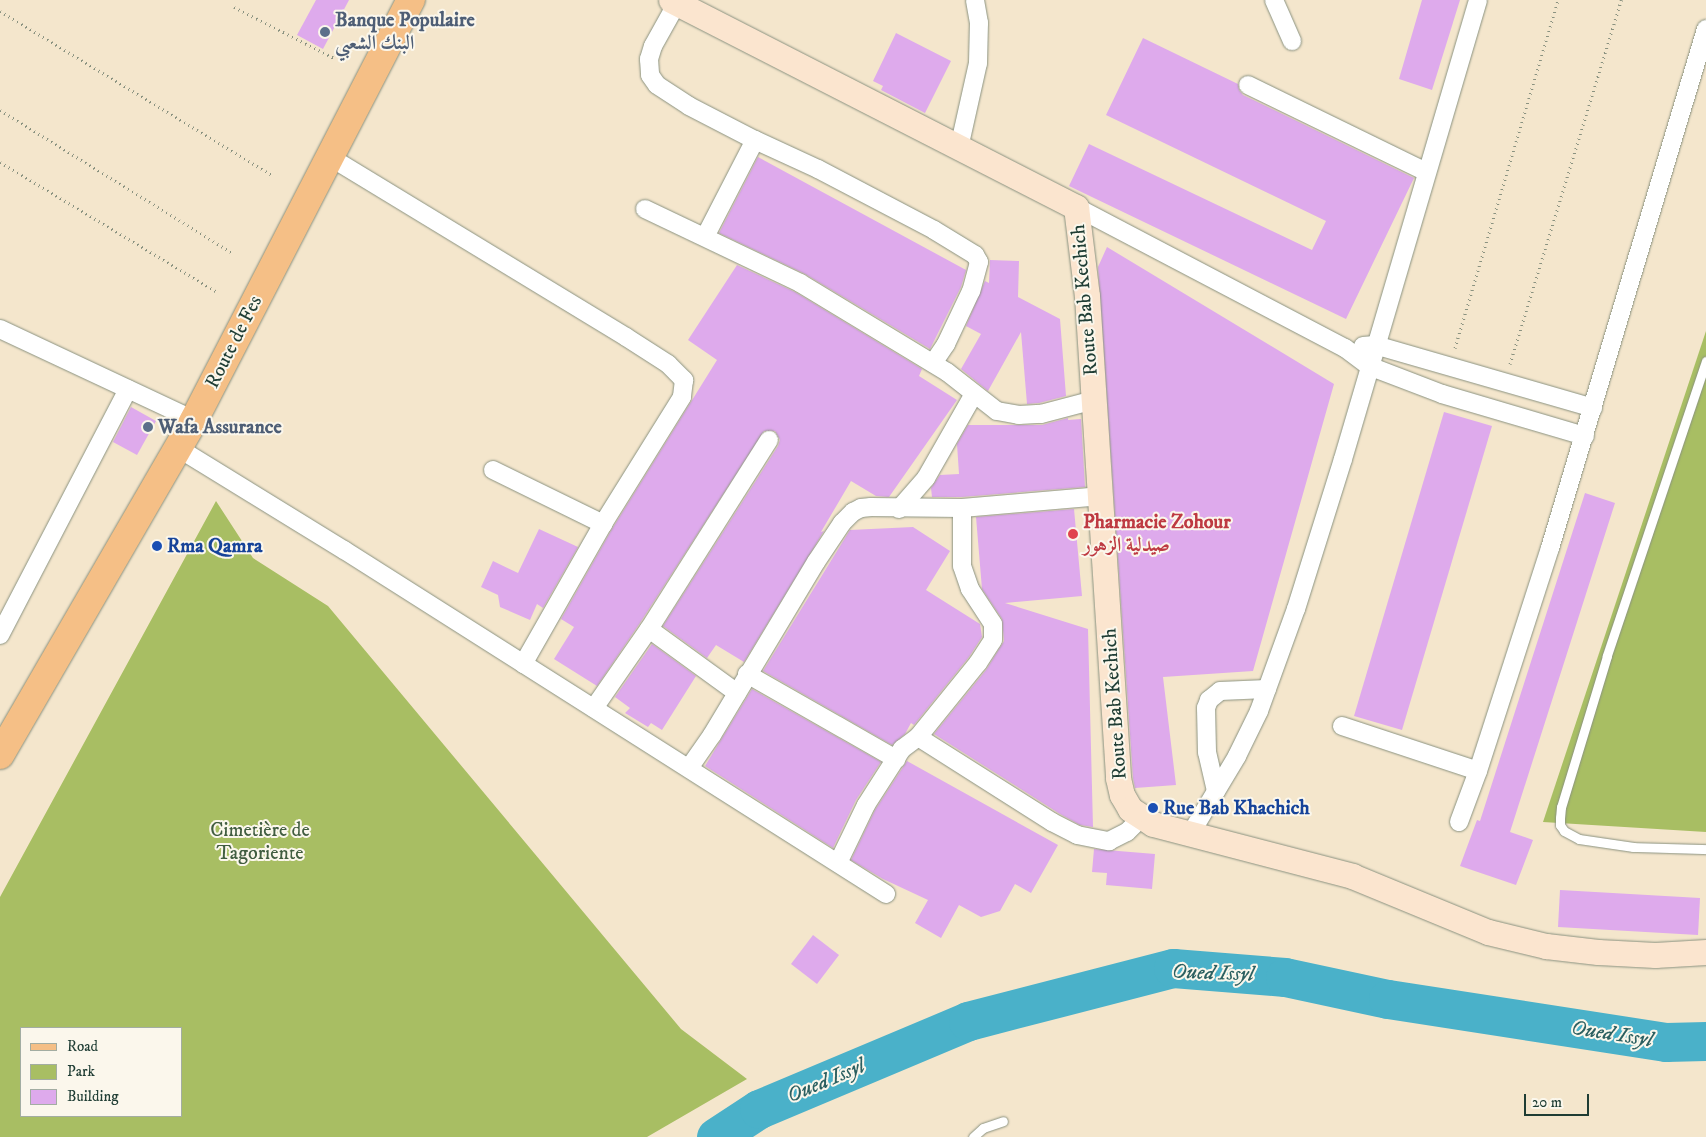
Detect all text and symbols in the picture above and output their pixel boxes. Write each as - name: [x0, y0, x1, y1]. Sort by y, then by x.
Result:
- place label: Banque Populaire البنك الشعبي: [335, 9, 475, 56]
- marker: Banque Populaire البنك الشعبي: [319, 26, 331, 38]
- street label: Route Bab Kechich: [1066, 223, 1104, 377]
- street label: Route de Fes: [200, 292, 268, 392]
- place label: Wafa Assurance: [158, 415, 282, 439]
- marker: Wafa Assurance: [142, 421, 154, 433]
- place label: Pharmacie Zohour صيدلية الزهور: [1083, 510, 1231, 557]
- marker: Pharmacie Zohour صيدلية الزهور: [1067, 528, 1079, 540]
- place label: Rma Qamra: [167, 534, 262, 558]
- marker: Rma Qamra: [151, 540, 163, 552]
- street label: Route Bab Kechich: [1098, 627, 1132, 781]
- place label: Rue Bab Khachich: [1163, 796, 1310, 820]
- marker: Rue Bab Khachich: [1147, 802, 1159, 814]
- park label: Cimetière de Tagoriente: [210, 818, 310, 865]
- water label: Oued Issyl: [1172, 959, 1254, 987]
- water label: Oued Issyl: [1570, 1015, 1654, 1053]
- legend: [20, 1027, 182, 1117]
- text: Road: [67, 1037, 98, 1056]
- water label: Oued Issyl: [783, 1053, 869, 1109]
- text: Park: [67, 1062, 95, 1081]
- scale bar: [1526, 1084, 1591, 1116]
- text: Building: [67, 1087, 119, 1106]
- text: 20 m: [1532, 1093, 1562, 1112]

